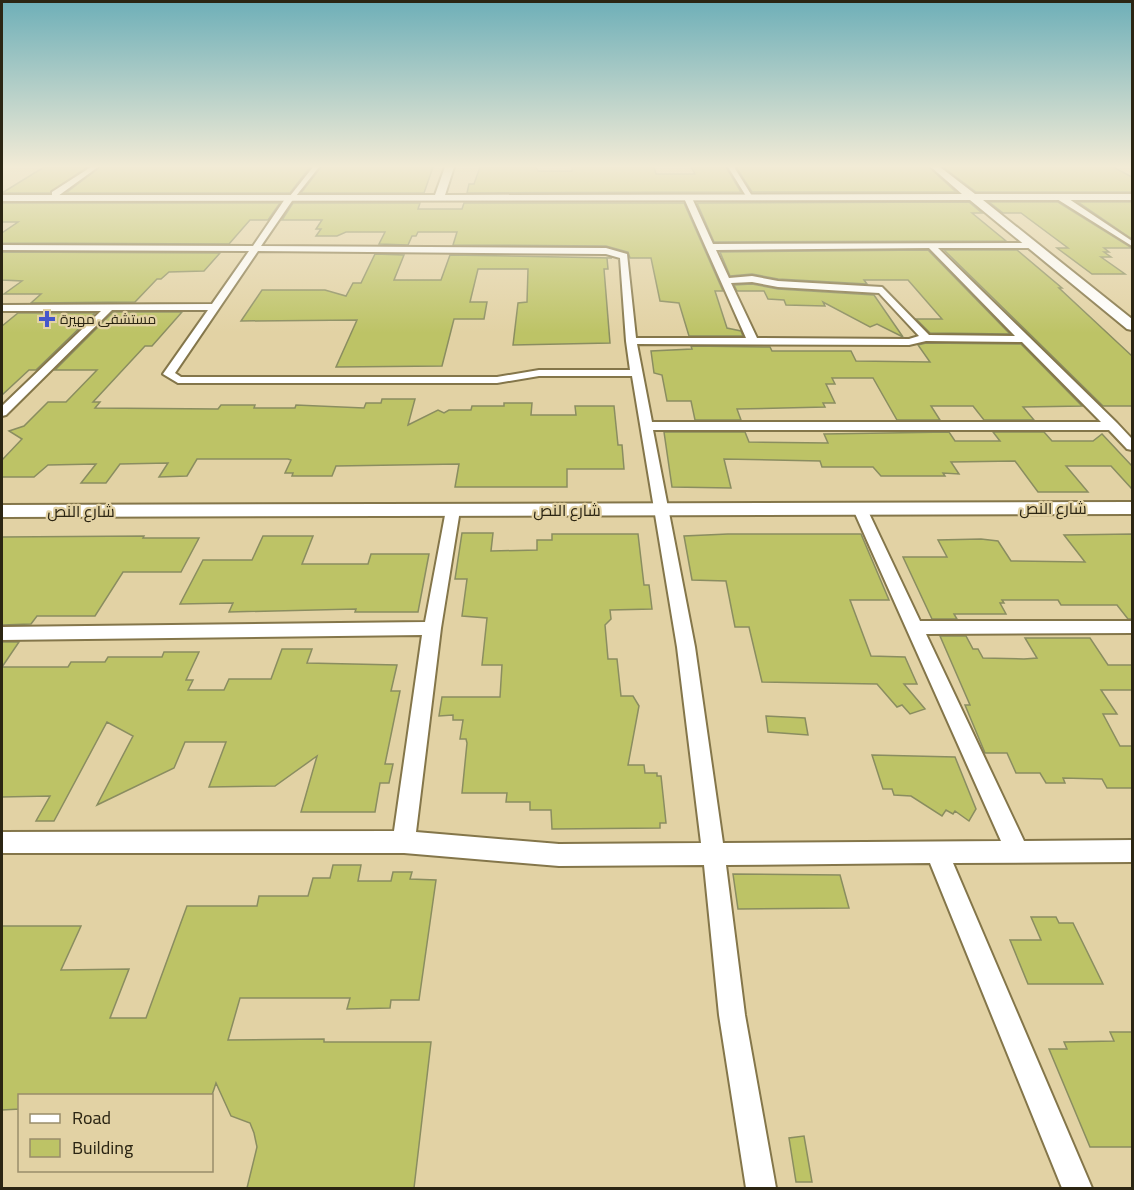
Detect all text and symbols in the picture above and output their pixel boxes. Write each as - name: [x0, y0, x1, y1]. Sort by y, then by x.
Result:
- place label: مستشفى مهيرة: [60, 306, 156, 332]
- marker: مستشفى مهيرة: [38, 310, 56, 328]
- street label: شارع النص: [1019, 493, 1087, 523]
- street label: شارع النص: [533, 495, 601, 525]
- street label: شارع النص: [47, 496, 115, 526]
- legend: [18, 1094, 213, 1172]
- text: Road: [72, 1101, 111, 1134]
- text: Building: [72, 1131, 133, 1164]

